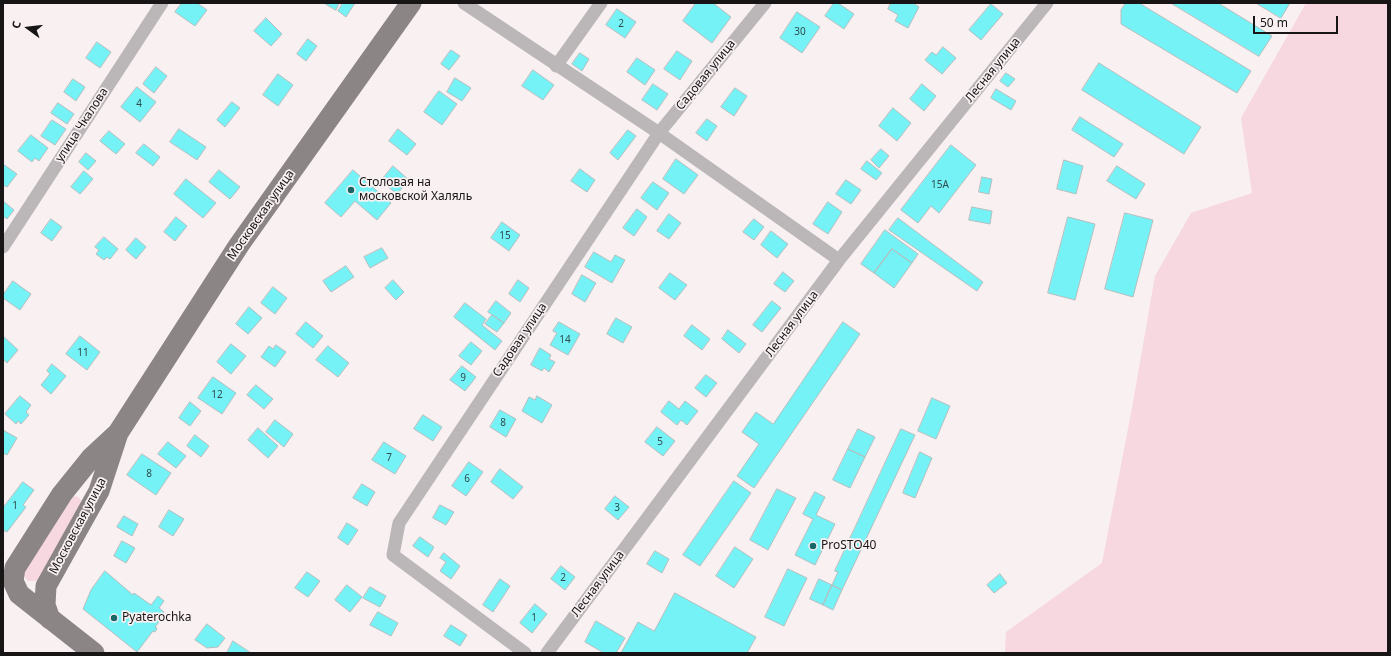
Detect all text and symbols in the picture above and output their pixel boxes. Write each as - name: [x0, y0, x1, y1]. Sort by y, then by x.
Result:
- north arrow: [8, 8, 48, 48]
- scale bar: [1255, 8, 1340, 34]
- text: 50 m: [1260, 14, 1288, 31]
- house number: 2: [618, 18, 624, 30]
- text: С: [8, 19, 24, 30]
- house number: 30: [794, 26, 806, 38]
- street label: Лесная улица: [963, 35, 1023, 105]
- street label: Садовая улица: [673, 37, 739, 113]
- street label: улица Чкалова: [53, 85, 111, 165]
- house number: 4: [136, 98, 142, 110]
- street label: Московская улица: [224, 167, 298, 263]
- place label: Столовая на московской Халяль: [359, 176, 472, 204]
- house number: 15А: [931, 179, 949, 191]
- marker: Столовая на московской Халяль: [346, 185, 356, 195]
- house number: 15: [499, 230, 511, 242]
- street label: Лесная улица: [762, 288, 822, 360]
- street label: Садовая улица: [490, 300, 550, 380]
- house number: 14: [559, 334, 571, 346]
- house number: 11: [77, 347, 89, 359]
- house number: 9: [460, 372, 466, 384]
- house number: 12: [211, 389, 223, 401]
- house number: 8: [500, 417, 506, 429]
- house number: 5: [657, 436, 663, 448]
- house number: 7: [386, 452, 392, 464]
- house number: 8: [146, 468, 152, 480]
- house number: 6: [464, 473, 470, 485]
- street label: Московская улица: [47, 475, 109, 577]
- house number: 1: [12, 500, 18, 512]
- house number: 3: [614, 502, 620, 514]
- place label: ProSTO40: [821, 539, 876, 553]
- marker: ProSTO40: [808, 541, 818, 551]
- street label: Лесная улица: [568, 548, 628, 620]
- house number: 2: [560, 572, 566, 584]
- place label: Pyaterochka: [122, 611, 192, 625]
- house number: 1: [531, 612, 537, 624]
- marker: Pyaterochka: [109, 613, 119, 623]

